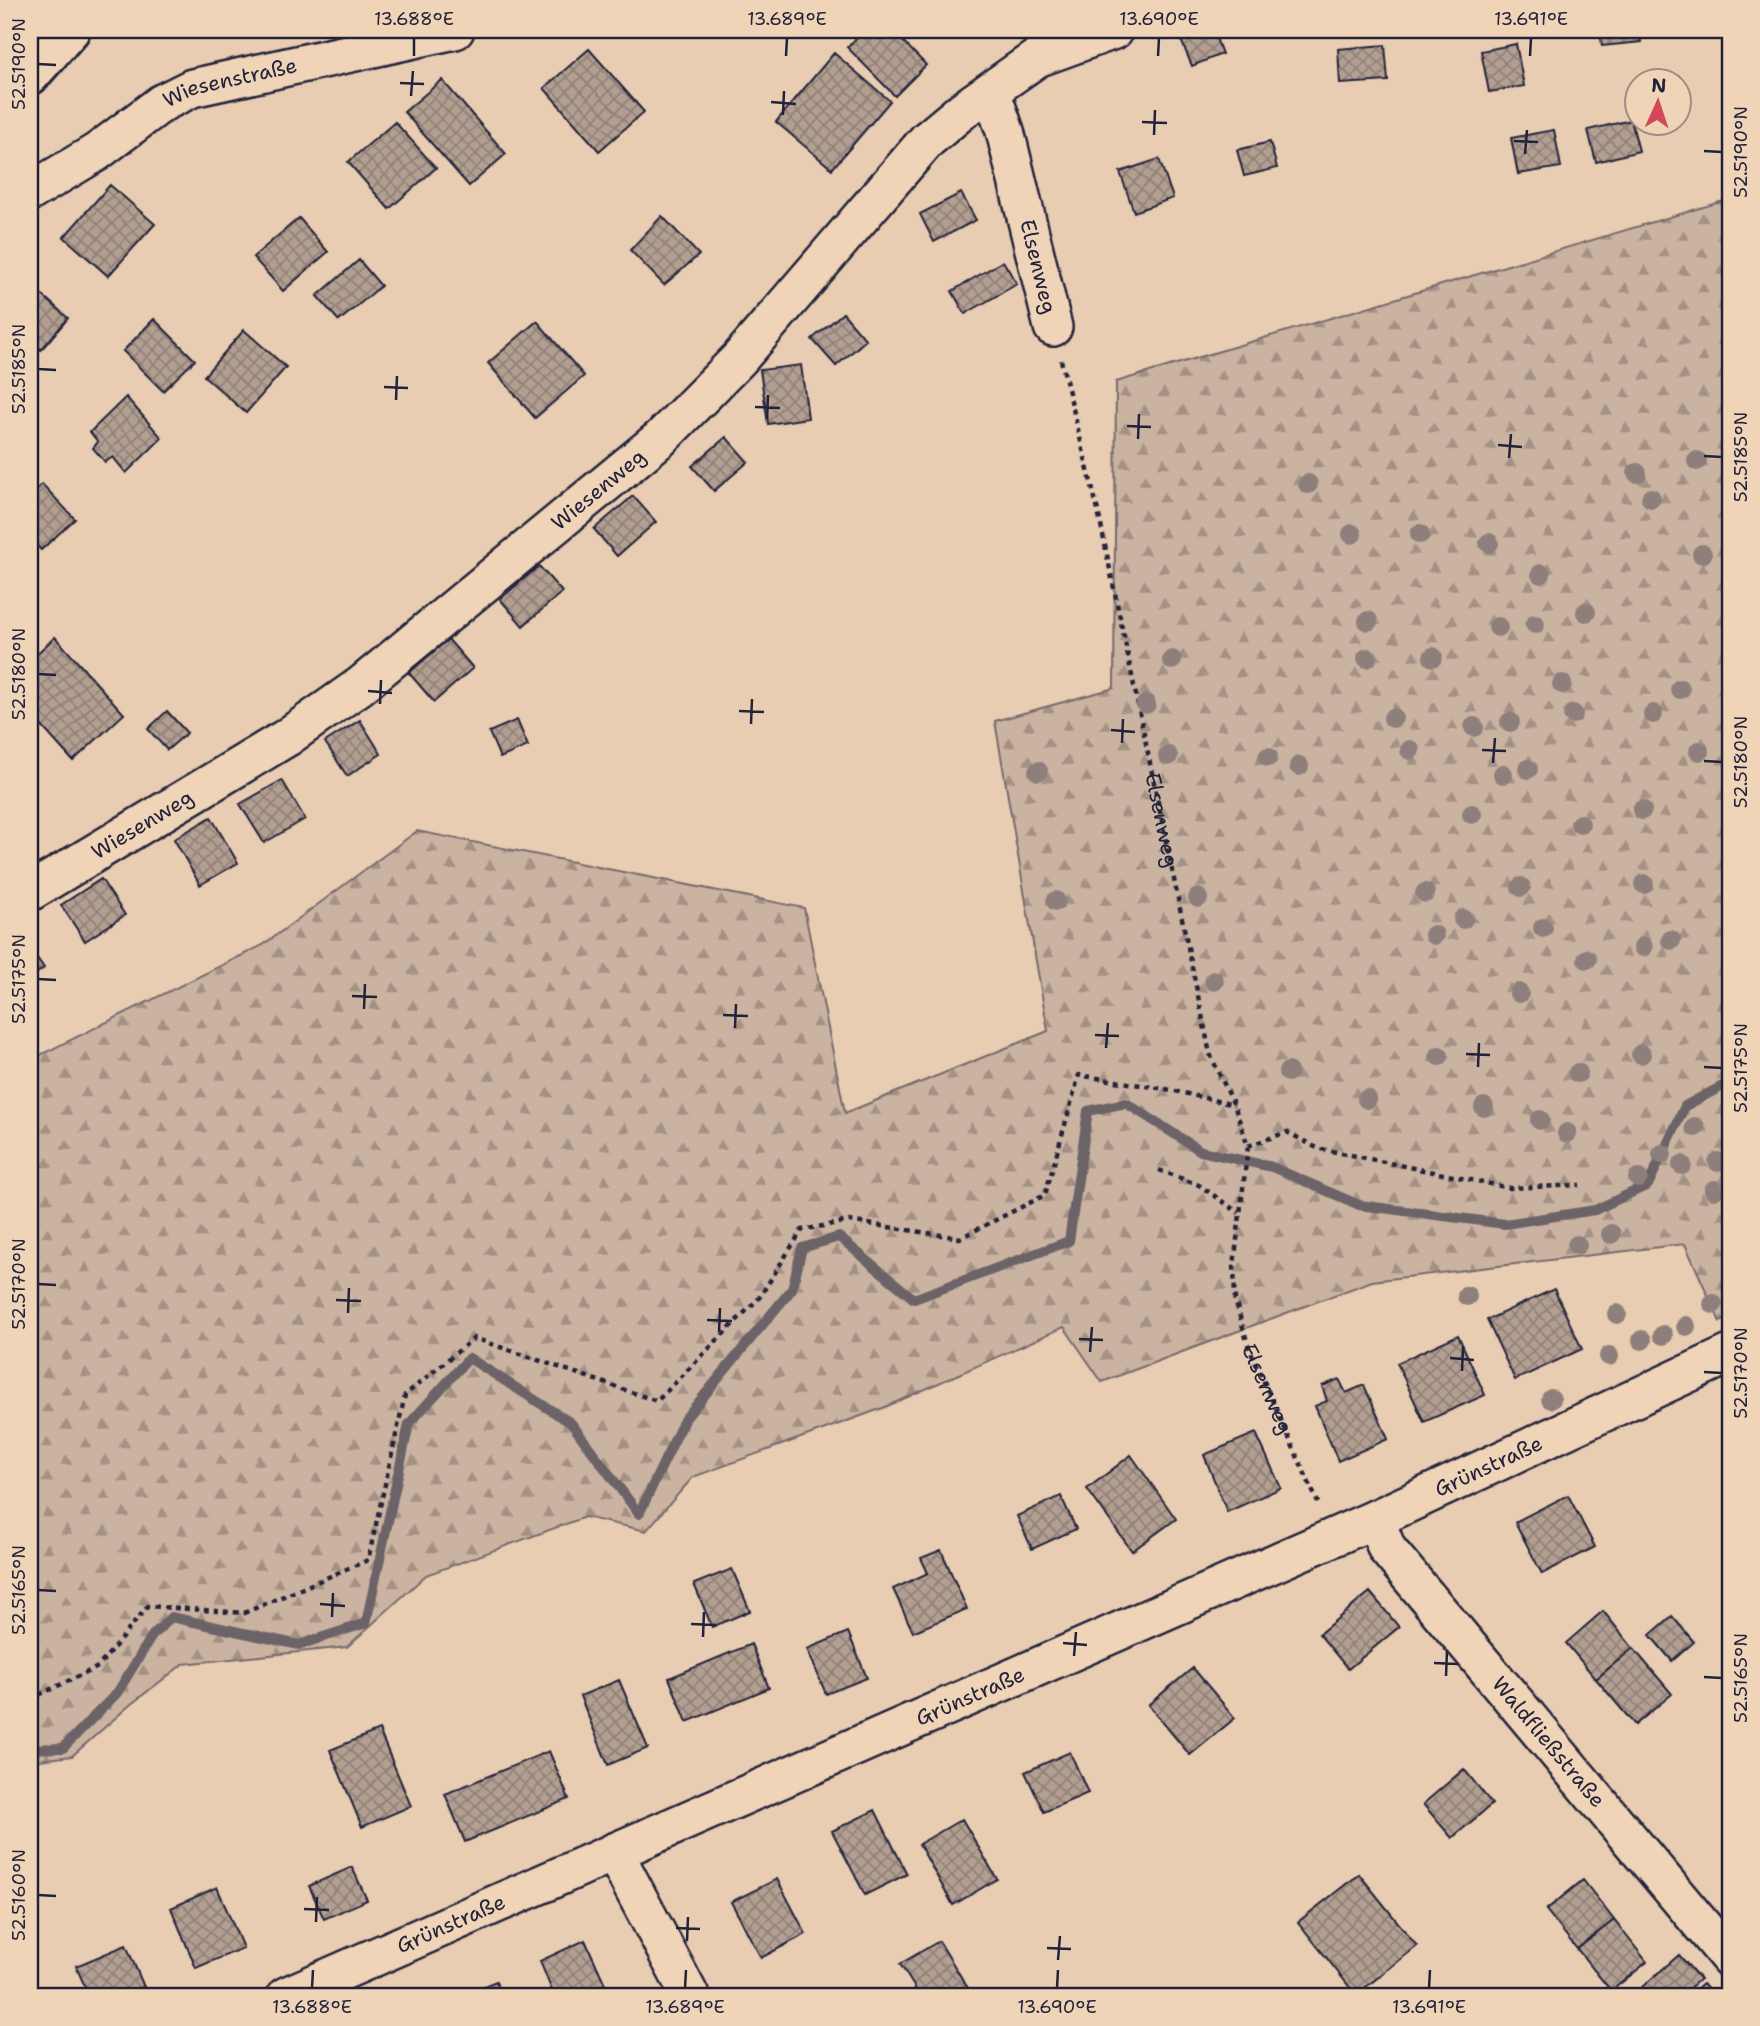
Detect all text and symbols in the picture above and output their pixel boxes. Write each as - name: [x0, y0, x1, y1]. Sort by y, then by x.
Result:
- text: 13.688°E: [374, 7, 454, 31]
- text: 13.689°E: [747, 7, 827, 31]
- text: 13.690°E: [1119, 7, 1199, 31]
- text: 13.691°E: [1494, 7, 1568, 31]
- text: 52.5190°N: [7, 18, 31, 110]
- street label: Wiesenstraße: [158, 51, 300, 114]
- north arrow: [1624, 66, 1694, 136]
- text: N: [1651, 73, 1667, 98]
- text: 52.5190°N: [1729, 106, 1753, 198]
- street label: Elsenweg: [1013, 217, 1063, 317]
- text: 52.5185°N: [7, 324, 31, 414]
- text: 52.5185°N: [1729, 412, 1753, 502]
- street label: Wiesenweg: [545, 443, 651, 537]
- text: 52.5180°N: [7, 628, 31, 720]
- text: 52.5180°N: [1729, 716, 1753, 808]
- street label: Elsenweg: [1138, 770, 1185, 870]
- street label: Wiesenweg: [86, 783, 198, 866]
- text: 52.5175°N: [7, 934, 31, 1024]
- text: 52.5175°N: [1729, 1023, 1753, 1113]
- text: 52.5170°N: [7, 1238, 31, 1330]
- text: 52.5170°N: [1729, 1327, 1753, 1419]
- street label: Elsenweg: [1235, 1339, 1299, 1438]
- street label: Grünstraße: [1430, 1429, 1547, 1503]
- text: 52.5165°N: [7, 1545, 31, 1635]
- text: 52.5165°N: [1729, 1633, 1753, 1723]
- street label: Grünstraße: [911, 1660, 1029, 1732]
- street label: Waldfließstraße: [1486, 1671, 1611, 1813]
- text: 52.5160°N: [7, 1849, 31, 1941]
- street label: Grünstraße: [392, 1888, 510, 1960]
- text: 13.688°E: [272, 1995, 352, 2019]
- text: 13.689°E: [645, 1995, 725, 2019]
- text: 13.690°E: [1017, 1995, 1097, 2019]
- text: 13.691°E: [1392, 1995, 1466, 2019]

